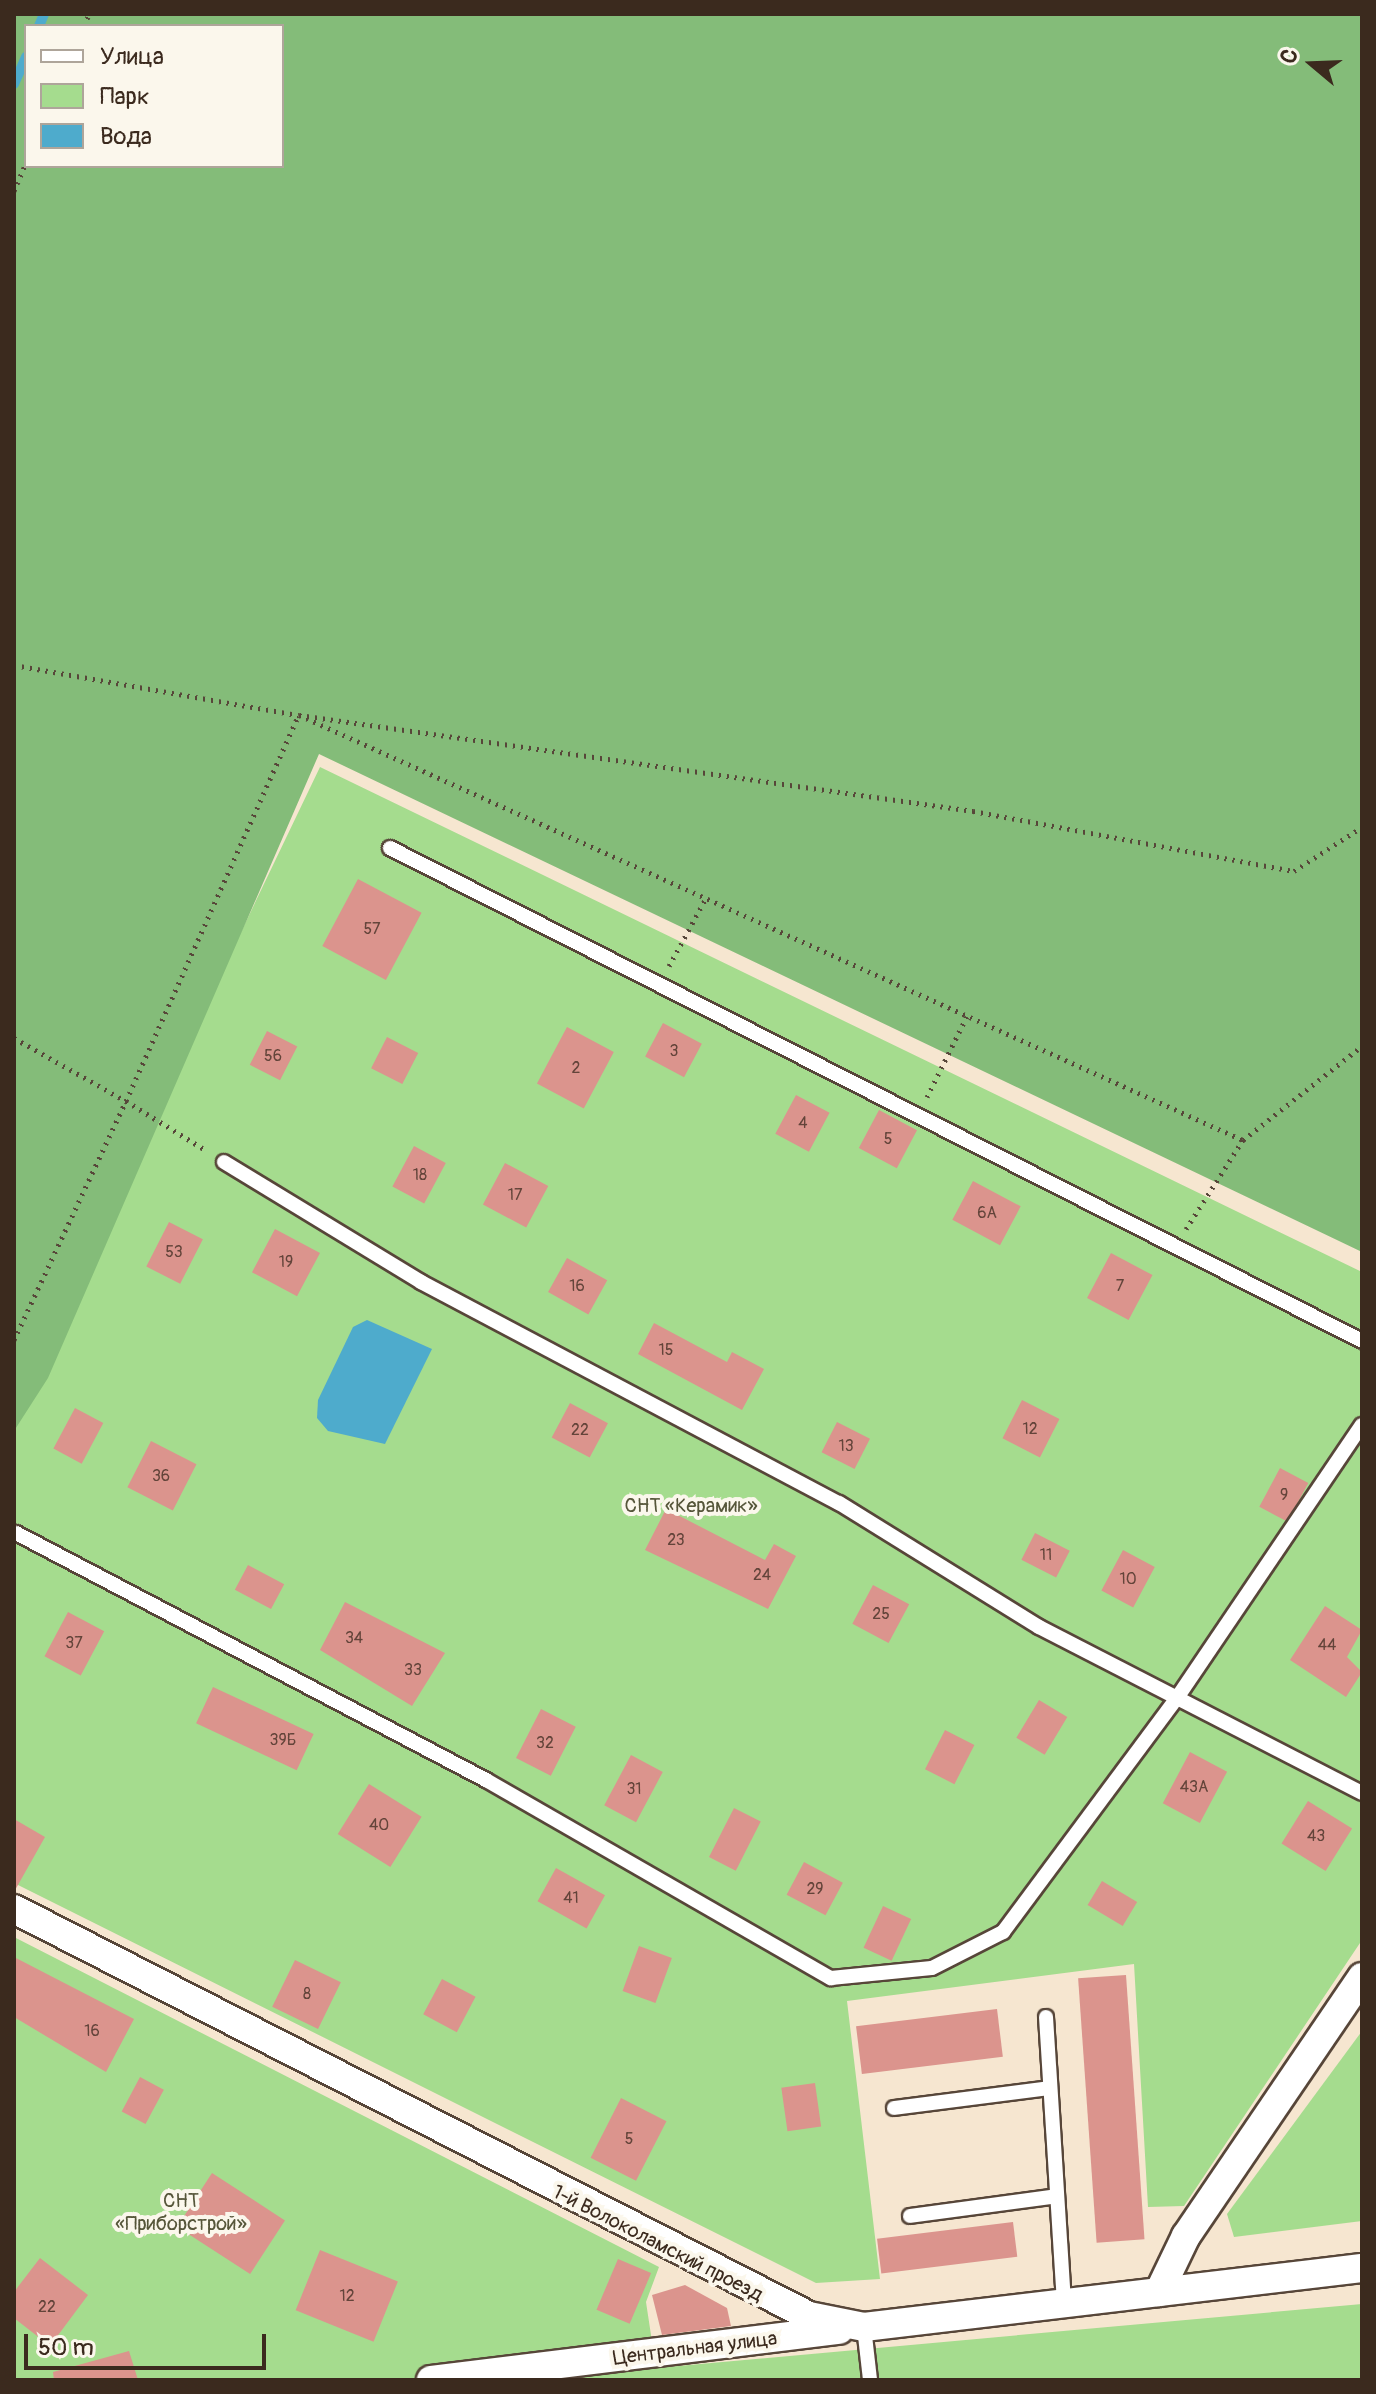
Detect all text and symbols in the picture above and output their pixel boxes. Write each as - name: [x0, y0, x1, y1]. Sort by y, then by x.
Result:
- legend: [24, 24, 284, 168]
- north arrow: [1272, 24, 1352, 104]
- text: Улица: [100, 42, 164, 71]
- text: С: [1274, 45, 1305, 67]
- text: Парк: [100, 82, 149, 111]
- text: Вода: [100, 122, 152, 151]
- house number: 57: [363, 919, 381, 939]
- house number: 3: [670, 1041, 678, 1061]
- house number: 56: [264, 1046, 282, 1066]
- house number: 2: [572, 1058, 580, 1078]
- house number: 4: [798, 1113, 808, 1133]
- house number: 5: [884, 1129, 892, 1149]
- house number: 18: [413, 1165, 427, 1185]
- house number: 17: [508, 1185, 522, 1205]
- house number: 6А: [977, 1203, 997, 1223]
- house number: 53: [165, 1242, 183, 1262]
- house number: 19: [279, 1252, 293, 1272]
- house number: 16: [569, 1276, 585, 1296]
- house number: 7: [1116, 1276, 1124, 1296]
- house number: 15: [659, 1340, 673, 1360]
- house number: 12: [1022, 1419, 1038, 1439]
- house number: 22: [571, 1420, 589, 1440]
- house number: 13: [838, 1436, 854, 1456]
- house number: 36: [152, 1466, 170, 1486]
- house number: 9: [1280, 1485, 1288, 1505]
- park label: СНТ «Керамик»: [624, 1493, 758, 1517]
- house number: 23: [667, 1530, 685, 1550]
- house number: 11: [1040, 1545, 1052, 1565]
- house number: 24: [753, 1565, 771, 1585]
- house number: 10: [1119, 1569, 1137, 1589]
- house number: 25: [872, 1604, 890, 1624]
- house number: 34: [345, 1628, 363, 1648]
- house number: 37: [65, 1633, 83, 1653]
- house number: 44: [1318, 1635, 1336, 1655]
- house number: 33: [404, 1660, 422, 1680]
- house number: 39Б: [270, 1730, 296, 1750]
- house number: 32: [536, 1733, 554, 1753]
- house number: 43А: [1180, 1777, 1208, 1797]
- house number: 31: [626, 1779, 642, 1799]
- house number: 40: [369, 1815, 389, 1835]
- house number: 43: [1307, 1826, 1325, 1846]
- house number: 29: [806, 1879, 824, 1899]
- house number: 41: [563, 1888, 579, 1908]
- house number: 8: [303, 1984, 311, 2004]
- house number: 16: [84, 2021, 100, 2041]
- house number: 5: [625, 2129, 633, 2149]
- street label: 1-й Волоколамский проезд: [549, 2179, 767, 2307]
- park label: СНТ «Приборстрой»: [115, 2189, 247, 2236]
- house number: 12: [339, 2286, 355, 2306]
- house number: 22: [38, 2297, 56, 2317]
- scale bar: [28, 2318, 270, 2368]
- street label: Центральная улица: [611, 2326, 779, 2370]
- text: 50 m: [38, 2333, 94, 2362]

